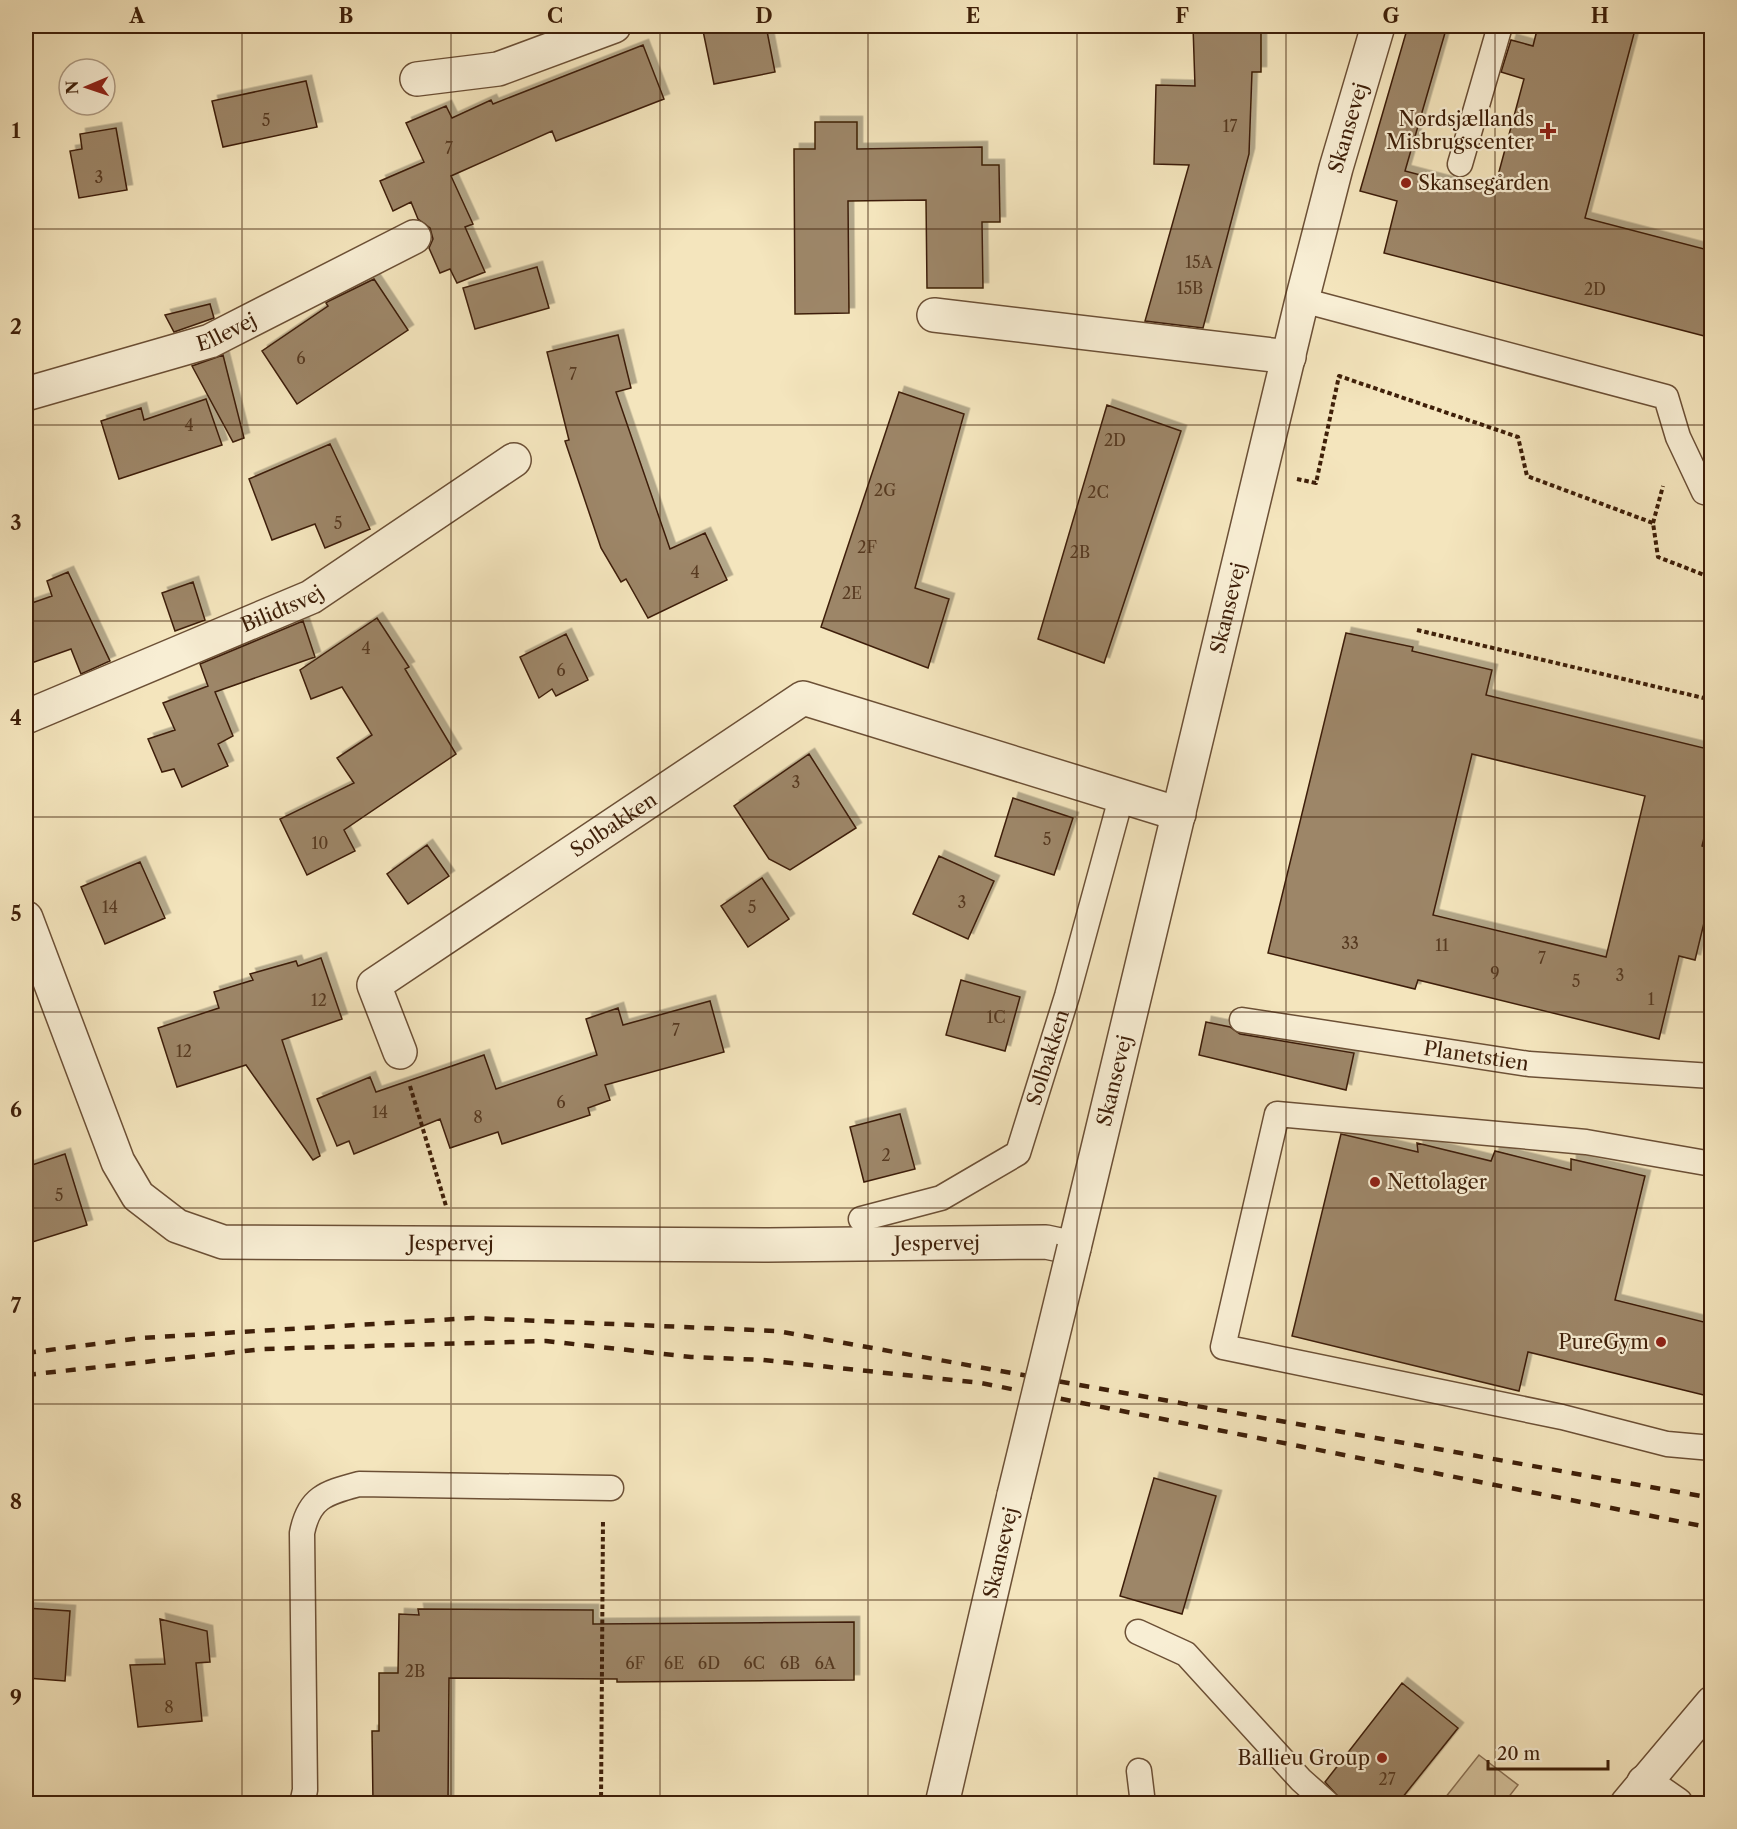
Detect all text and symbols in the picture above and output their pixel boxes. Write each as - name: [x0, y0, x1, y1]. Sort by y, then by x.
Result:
- text: A: [128, 4, 145, 28]
- text: B: [339, 4, 354, 28]
- text: C: [547, 4, 563, 28]
- text: D: [755, 4, 773, 28]
- text: E: [966, 4, 980, 28]
- text: F: [1175, 4, 1189, 28]
- text: G: [1383, 4, 1400, 28]
- text: H: [1591, 4, 1609, 28]
- north arrow: [57, 57, 117, 117]
- text: N: [62, 80, 82, 95]
- street label: Skansevej: [1323, 80, 1373, 176]
- place label: Nordsjællands Misbrugscenter: [1386, 107, 1535, 154]
- house number: 5: [262, 110, 270, 130]
- house number: 17: [1223, 116, 1237, 136]
- text: 1: [12, 119, 21, 143]
- marker: Nordsjællands Misbrugscenter: [1539, 122, 1557, 140]
- house number: 7: [445, 138, 453, 158]
- house number: 3: [95, 167, 103, 187]
- place label: Skansegården: [1418, 171, 1550, 195]
- marker: Skansegården: [1399, 176, 1413, 190]
- house number: 15A: [1185, 252, 1214, 272]
- house number: 15B: [1177, 278, 1203, 298]
- house number: 2D: [1584, 279, 1606, 299]
- street label: Ellevej: [194, 307, 260, 356]
- text: 2: [10, 315, 22, 339]
- house number: 6: [296, 348, 306, 368]
- house number: 7: [569, 364, 577, 384]
- house number: 4: [184, 415, 194, 435]
- house number: 2D: [1104, 430, 1126, 450]
- house number: 2G: [874, 480, 896, 500]
- house number: 2C: [1087, 482, 1109, 502]
- text: 3: [10, 511, 22, 535]
- house number: 5: [334, 513, 342, 533]
- house number: 2F: [857, 537, 877, 557]
- house number: 2B: [1070, 542, 1090, 562]
- street label: Skansevej: [1205, 560, 1250, 656]
- house number: 4: [690, 562, 700, 582]
- street label: Bilidtsvej: [237, 580, 328, 637]
- house number: 2E: [842, 583, 862, 603]
- house number: 4: [361, 638, 371, 658]
- house number: 6: [556, 660, 566, 680]
- text: 4: [10, 706, 22, 730]
- house number: 3: [792, 772, 800, 792]
- street label: Solbakken: [566, 787, 662, 862]
- house number: 5: [1043, 829, 1051, 849]
- house number: 10: [312, 833, 328, 853]
- house number: 3: [958, 892, 966, 912]
- house number: 14: [102, 897, 118, 917]
- house number: 5: [748, 897, 756, 917]
- text: 5: [10, 902, 22, 926]
- house number: 33: [1341, 933, 1359, 953]
- house number: 11: [1435, 935, 1449, 955]
- house number: 7: [1538, 948, 1546, 968]
- house number: 9: [1490, 963, 1500, 983]
- house number: 3: [1616, 965, 1624, 985]
- house number: 5: [1572, 971, 1580, 991]
- house number: 1: [1648, 989, 1655, 1009]
- house number: 12: [311, 990, 327, 1010]
- street label: Solbakken: [1022, 1006, 1074, 1108]
- house number: 1C: [986, 1007, 1006, 1027]
- house number: 7: [672, 1020, 680, 1040]
- street label: Skansevej: [1092, 1033, 1137, 1129]
- street label: Planetstien: [1422, 1036, 1531, 1076]
- house number: 12: [176, 1041, 192, 1061]
- house number: 6: [556, 1092, 566, 1112]
- text: 6: [10, 1098, 22, 1122]
- house number: 14: [372, 1102, 388, 1122]
- house number: 8: [473, 1107, 483, 1127]
- house number: 2: [881, 1145, 891, 1165]
- place label: Nettolager: [1387, 1170, 1488, 1194]
- marker: Nettolager: [1368, 1175, 1382, 1189]
- house number: 5: [55, 1185, 63, 1205]
- street label: Jespervej: [405, 1231, 494, 1255]
- street label: Jespervej: [891, 1231, 980, 1256]
- text: 7: [11, 1294, 22, 1318]
- place label: PureGym: [1558, 1330, 1649, 1354]
- marker: PureGym: [1654, 1335, 1668, 1349]
- text: 8: [10, 1490, 22, 1514]
- street label: Skansevej: [978, 1505, 1023, 1601]
- house number: 6F: [625, 1653, 645, 1673]
- house number: 6E: [664, 1653, 684, 1673]
- house number: 6D: [698, 1653, 720, 1673]
- house number: 6C: [743, 1653, 765, 1673]
- house number: 6B: [780, 1653, 800, 1673]
- house number: 6A: [814, 1653, 837, 1673]
- house number: 2B: [405, 1661, 425, 1681]
- text: 9: [10, 1686, 22, 1710]
- house number: 8: [164, 1697, 174, 1717]
- scale bar: [1488, 1733, 1608, 1771]
- text: 20 m: [1497, 1743, 1541, 1765]
- place label: Ballieu Group: [1237, 1746, 1370, 1770]
- marker: Ballieu Group: [1375, 1751, 1389, 1765]
- house number: 27: [1378, 1769, 1396, 1789]

